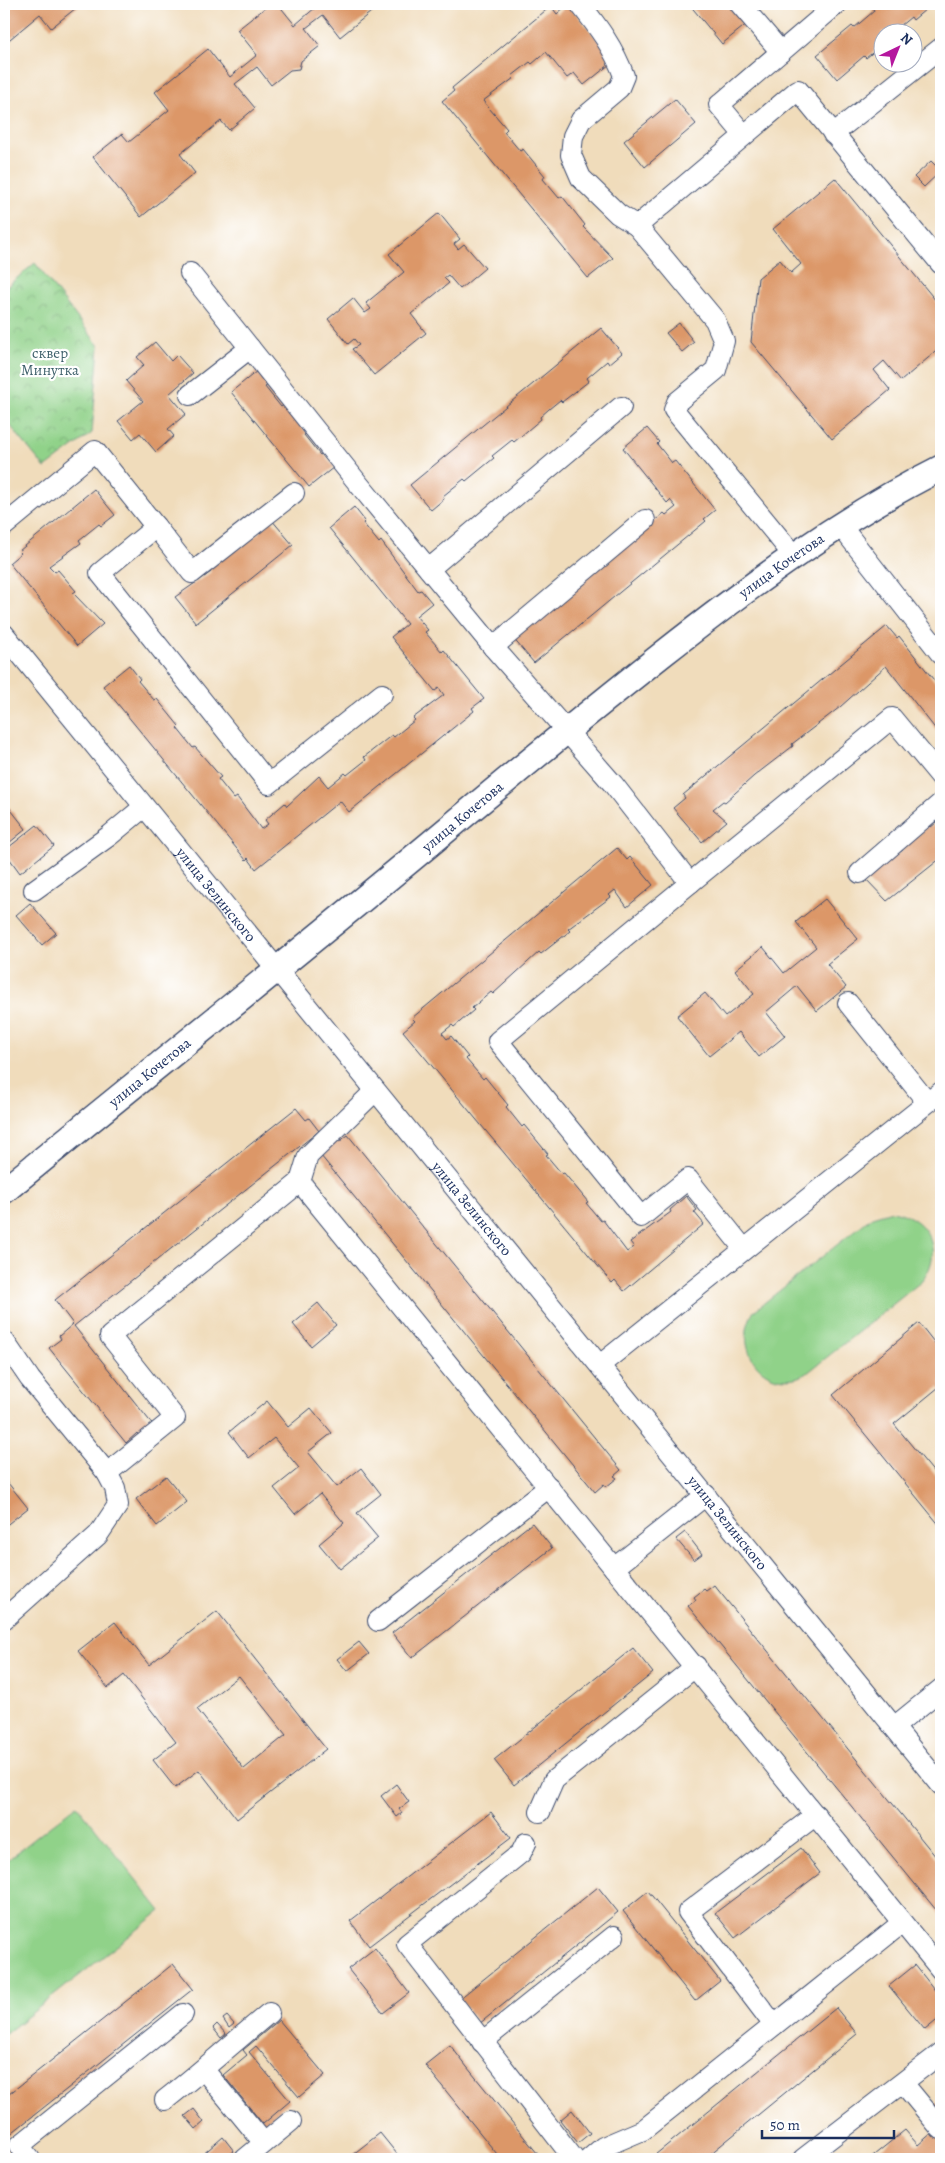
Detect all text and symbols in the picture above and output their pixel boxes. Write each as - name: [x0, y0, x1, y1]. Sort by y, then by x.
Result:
- north arrow: [872, 22, 922, 72]
- text: N: [896, 28, 917, 49]
- park label: сквер Минутка: [21, 343, 79, 380]
- street label: улица Кочетова: [734, 528, 828, 603]
- street label: улица Кочетова: [417, 777, 508, 857]
- street label: улица Зелинского: [171, 842, 261, 946]
- street label: улица Кочетова: [104, 1033, 195, 1112]
- street label: улица Зелинского: [427, 1156, 516, 1260]
- street label: улица Зелинского: [682, 1471, 772, 1574]
- scale bar: [762, 2108, 895, 2140]
- text: 50 m: [770, 2115, 800, 2135]

